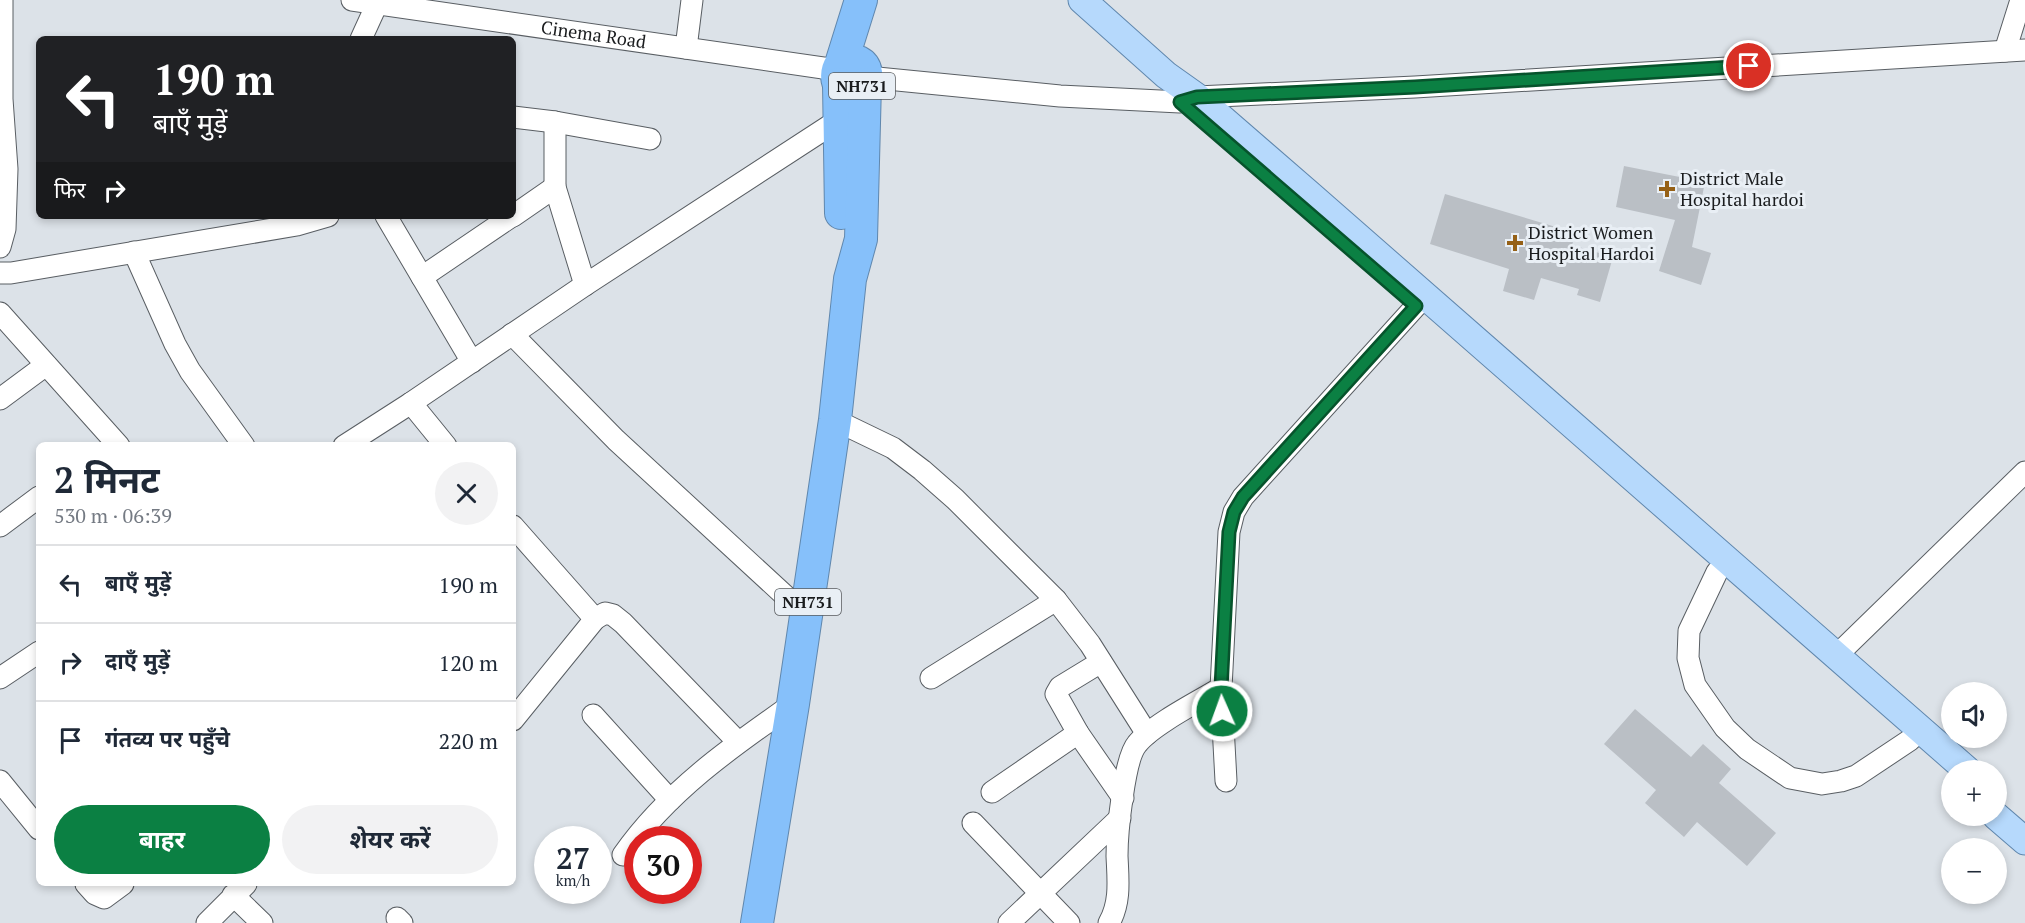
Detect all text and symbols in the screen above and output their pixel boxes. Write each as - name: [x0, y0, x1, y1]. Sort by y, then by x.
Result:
- street label: Cinema Road: [539, 14, 648, 53]
- pin: [1723, 40, 1774, 91]
- icon: arrive: [1732, 49, 1765, 82]
- text: 190 m: [153, 51, 274, 107]
- icon: left: [54, 60, 132, 138]
- road number: NH731: [829, 73, 895, 99]
- text: बाएँ मुड़ें: [153, 105, 228, 141]
- place label: District Male Hospital hardoi: [1680, 166, 1804, 211]
- icon: right: [98, 174, 131, 207]
- text: फिर: [54, 175, 86, 204]
- marker: District Male Hospital hardoi: [1658, 180, 1676, 198]
- place label: District Women Hospital Hardoi: [1528, 220, 1655, 265]
- marker: District Women Hospital Hardoi: [1506, 234, 1524, 252]
- text: 2 मिनट: [54, 456, 160, 503]
- button: close: [435, 462, 498, 525]
- text: 530 m · 06:39: [54, 502, 172, 529]
- icon: left: [54, 568, 87, 601]
- text: बाएँ मुड़ें: [105, 568, 171, 597]
- text: 190 m: [438, 570, 498, 599]
- road number: NH731: [775, 589, 841, 615]
- icon: right: [54, 646, 87, 679]
- text: दाएँ मुड़ें: [105, 646, 170, 675]
- text: 120 m: [438, 648, 498, 677]
- position arrow: [1190, 679, 1254, 743]
- map controls: [1941, 682, 2007, 904]
- button: sound: [1941, 682, 2007, 748]
- icon: arrive: [54, 724, 87, 757]
- text: गंतव्य पर पहुँचे: [105, 724, 230, 753]
- text: 220 m: [438, 726, 498, 755]
- button: +: [1941, 760, 2007, 826]
- button: बाहर: [54, 805, 270, 874]
- button: शेयर करें: [282, 805, 498, 874]
- speed limit sign: 30: [624, 826, 702, 904]
- text: 27: [556, 838, 590, 878]
- button: −: [1941, 838, 2007, 904]
- text: km/h: [556, 870, 590, 890]

